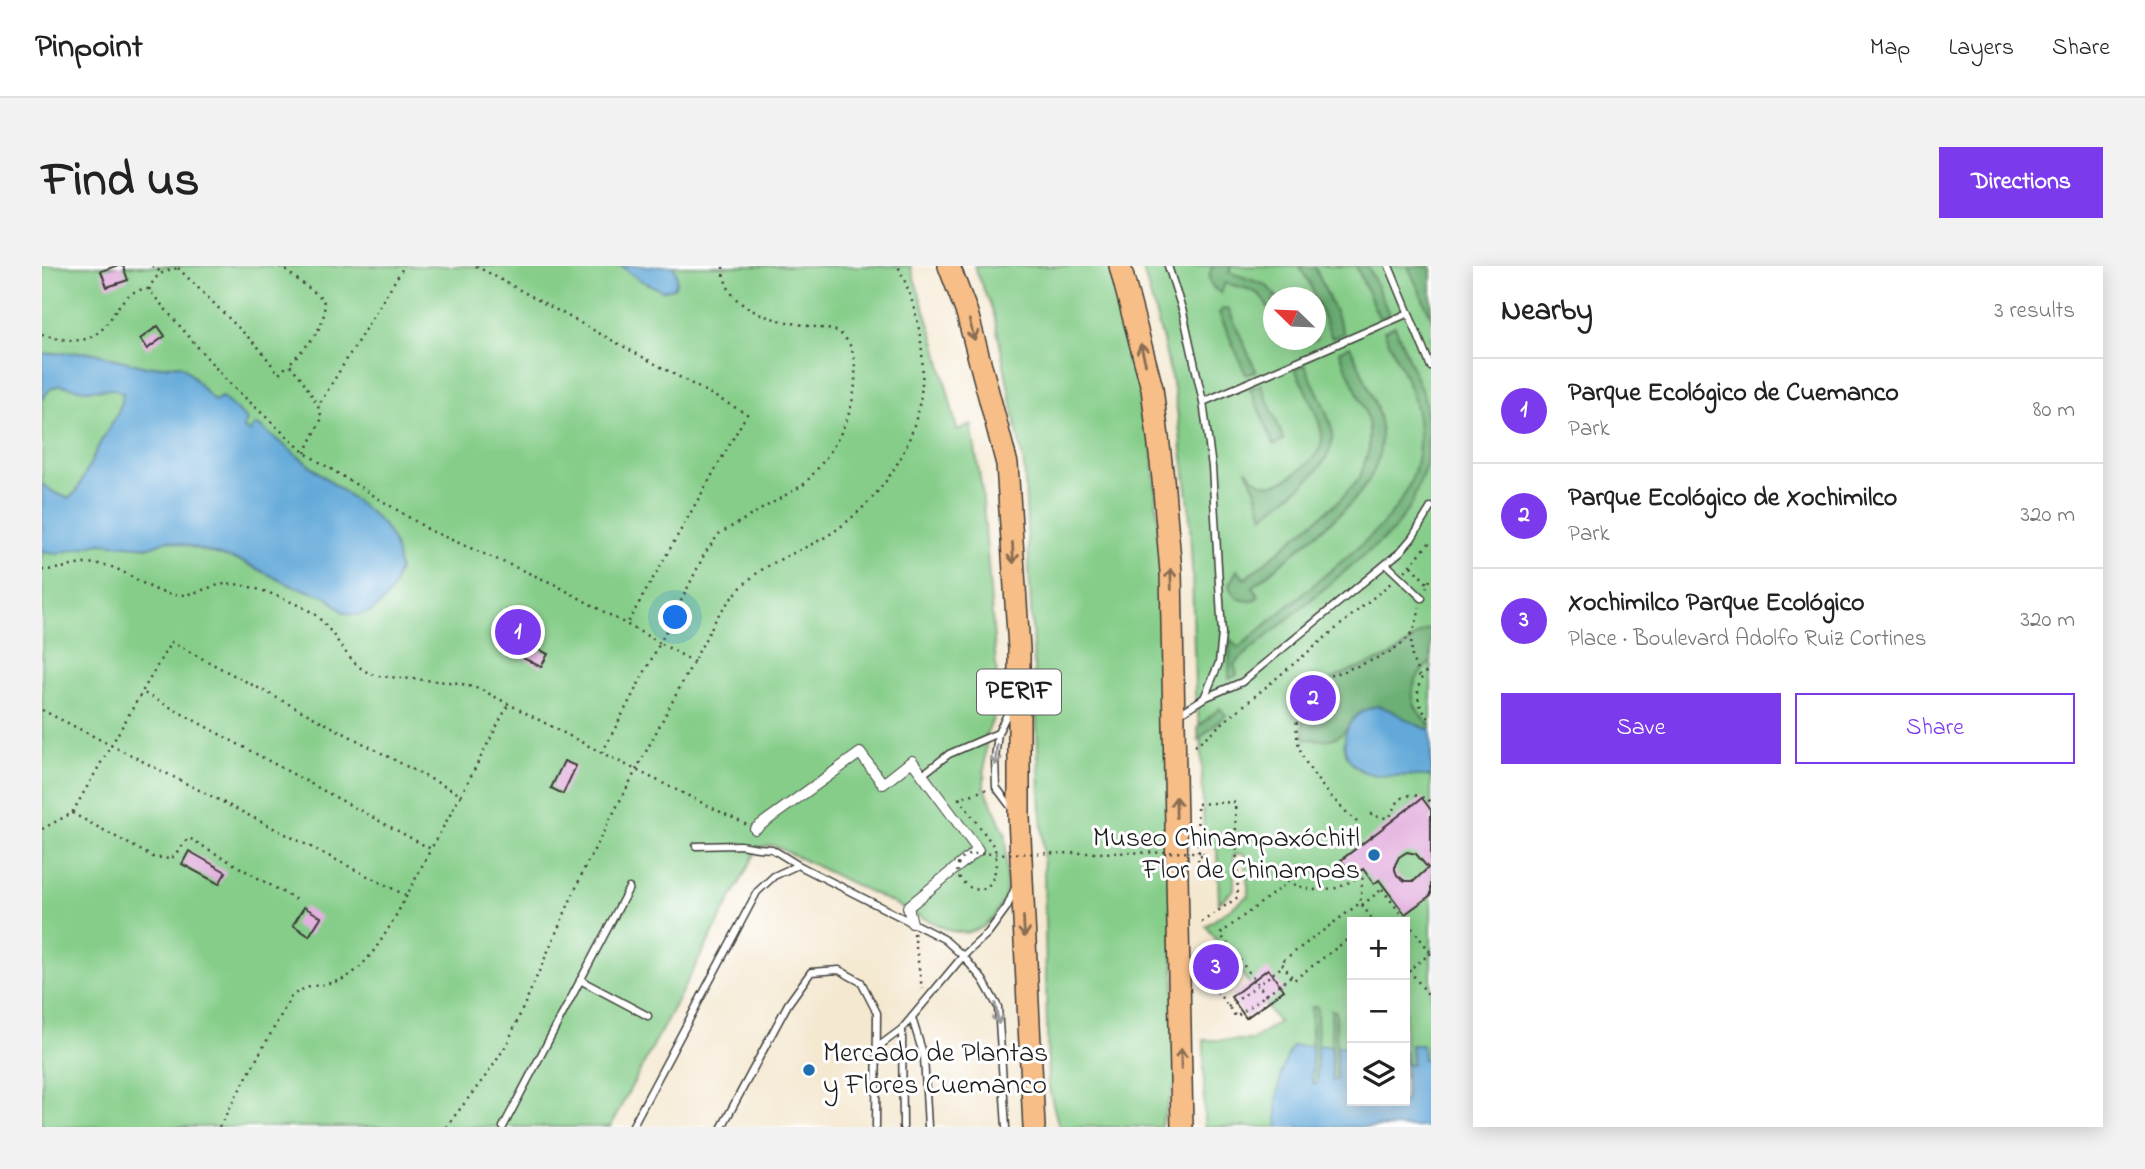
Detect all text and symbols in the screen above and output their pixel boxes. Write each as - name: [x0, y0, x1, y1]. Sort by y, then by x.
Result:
- text: Pinpoint: [35, 24, 143, 72]
- text: Map: [1870, 31, 1910, 66]
- text: Layers: [1948, 31, 2014, 66]
- text: Share: [2052, 31, 2110, 66]
- text: Find us: [42, 146, 199, 218]
- button: Directions: [1939, 147, 2103, 218]
- north arrow: [1263, 287, 1326, 350]
- text: Nearby: [1501, 290, 1593, 334]
- text: 3 results: [1994, 295, 2075, 328]
- one-way arrow: [966, 319, 979, 341]
- one-way arrow: [1136, 343, 1149, 366]
- text: Parque Ecológico de Cuemanco: [1568, 375, 1899, 413]
- text: 1: [1520, 394, 1528, 427]
- text: 80 m: [2033, 394, 2075, 427]
- text: Park: [1568, 413, 1610, 446]
- text: Parque Ecológico de Xochimilco: [1568, 480, 1897, 518]
- text: 2: [1518, 499, 1530, 532]
- text: 320 m: [2021, 499, 2075, 532]
- text: Park: [1568, 518, 1610, 551]
- one-way arrow: [1007, 541, 1020, 564]
- one-way arrow: [1164, 568, 1177, 591]
- text: Xochimilco Parque Ecológico: [1568, 585, 1865, 623]
- your location: [658, 600, 692, 634]
- text: 3: [1519, 604, 1529, 637]
- text: 320 m: [2021, 604, 2075, 637]
- pin: 1: [495, 606, 541, 658]
- text: Place · Boulevard Adolfo Ruiz Cortines: [1568, 623, 1926, 656]
- road number: PERIF: [977, 670, 1061, 714]
- pin: 2: [1290, 672, 1336, 724]
- button: Save: [1501, 693, 1781, 764]
- button: Share: [1795, 693, 2075, 764]
- one-way arrow: [989, 743, 1002, 766]
- one-way arrow: [1169, 796, 1182, 819]
- place label: Museo Chinampaxóchitl Flor de Chinampas: [1093, 819, 1360, 892]
- marker: Museo Chinampaxóchitl Flor de Chinampas: [1366, 847, 1382, 863]
- one-way arrow: [1018, 915, 1031, 938]
- map controls: [1347, 917, 1410, 1106]
- button: +: [1347, 917, 1410, 980]
- pin: 3: [1193, 941, 1239, 993]
- button: −: [1347, 980, 1410, 1043]
- one-way arrow: [991, 1002, 1004, 1025]
- place label: Mercado de Plantas y Flores Cuemanco: [823, 1034, 1048, 1107]
- button: layers: [1347, 1043, 1410, 1106]
- one-way arrow: [1174, 1048, 1188, 1071]
- marker: Mercado de Plantas y Flores Cuemanco: [801, 1062, 817, 1078]

